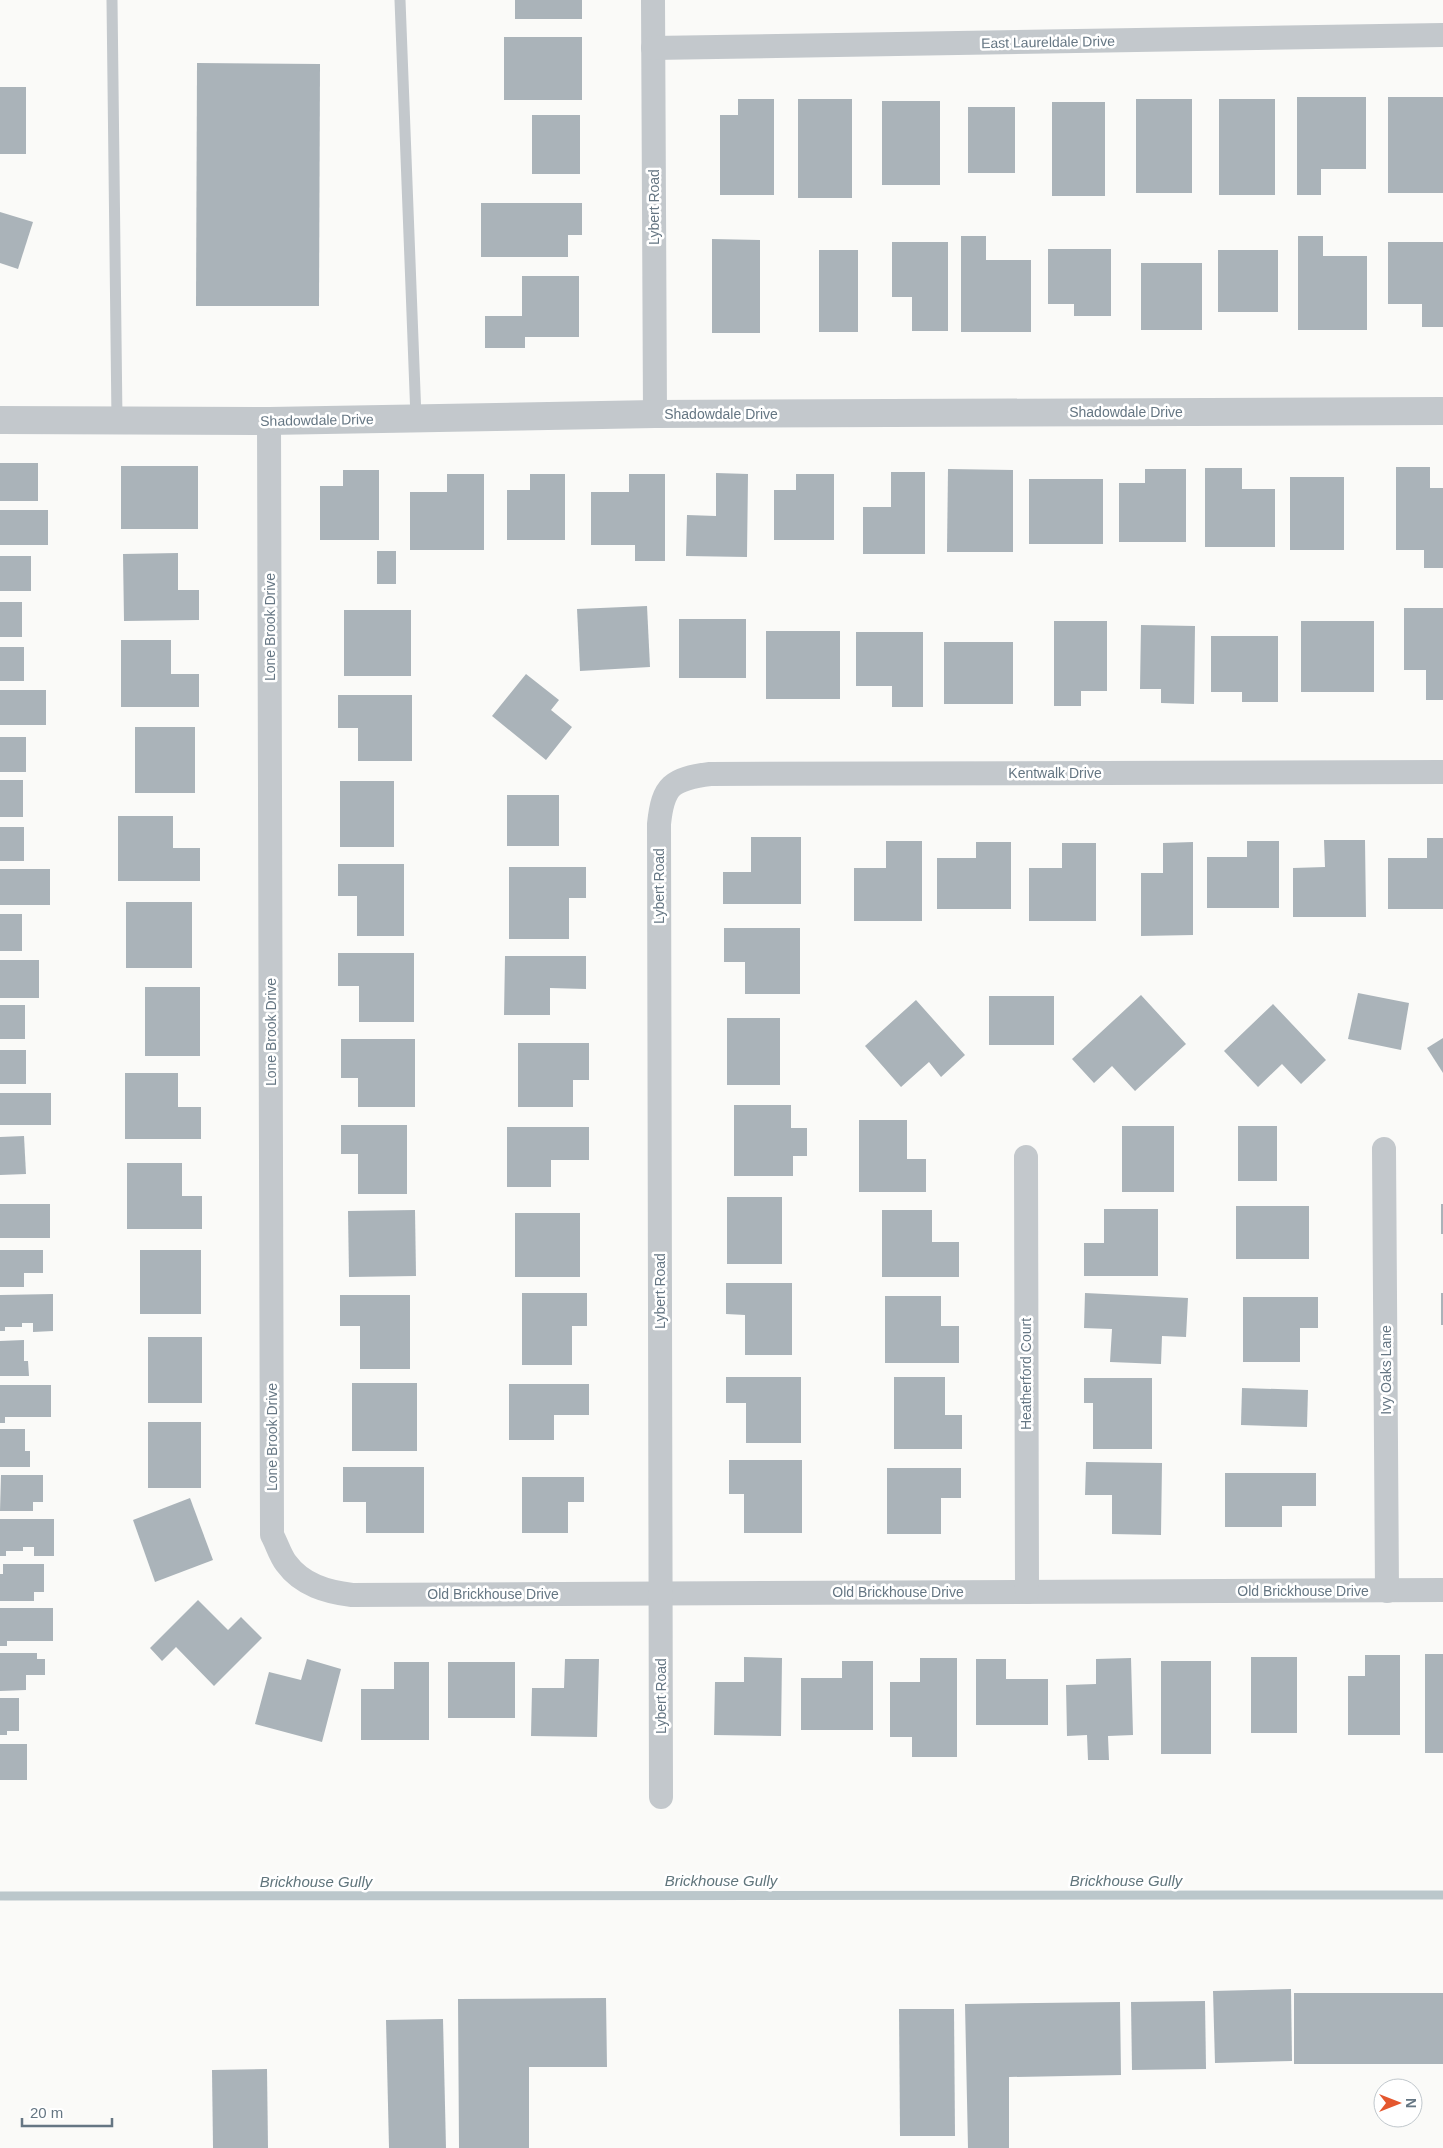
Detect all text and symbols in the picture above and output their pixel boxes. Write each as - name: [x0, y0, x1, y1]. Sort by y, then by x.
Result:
- street label: East Laureldale Drive: [981, 33, 1115, 51]
- street label: Lybert Road: [646, 169, 662, 245]
- street label: Shadowdale Drive: [1069, 404, 1183, 420]
- street label: Shadowdale Drive: [664, 406, 778, 422]
- street label: Shadowdale Drive: [260, 411, 374, 429]
- street label: Lone Brook Drive: [262, 573, 278, 681]
- street label: Kentwalk Drive: [1008, 765, 1102, 781]
- street label: Lybert Road: [651, 848, 667, 924]
- street label: Lone Brook Drive: [263, 978, 279, 1086]
- street label: Lybert Road: [652, 1253, 668, 1329]
- street label: Heatherford Court: [1018, 1318, 1034, 1430]
- street label: Ivy Oaks Lane: [1378, 1325, 1394, 1415]
- street label: Lone Brook Drive: [264, 1383, 280, 1491]
- street label: Old Brickhouse Drive: [1237, 1583, 1369, 1599]
- street label: Old Brickhouse Drive: [832, 1584, 964, 1600]
- street label: Old Brickhouse Drive: [427, 1586, 559, 1602]
- street label: Lybert Road: [653, 1658, 669, 1734]
- water label: Brickhouse Gully: [665, 1872, 779, 1889]
- water label: Brickhouse Gully: [1070, 1872, 1184, 1889]
- water label: Brickhouse Gully: [260, 1873, 374, 1890]
- north arrow: [1373, 2078, 1423, 2128]
- scale bar: [22, 2096, 112, 2128]
- text: N: [1403, 2098, 1419, 2108]
- text: 20 m: [30, 2104, 63, 2121]

